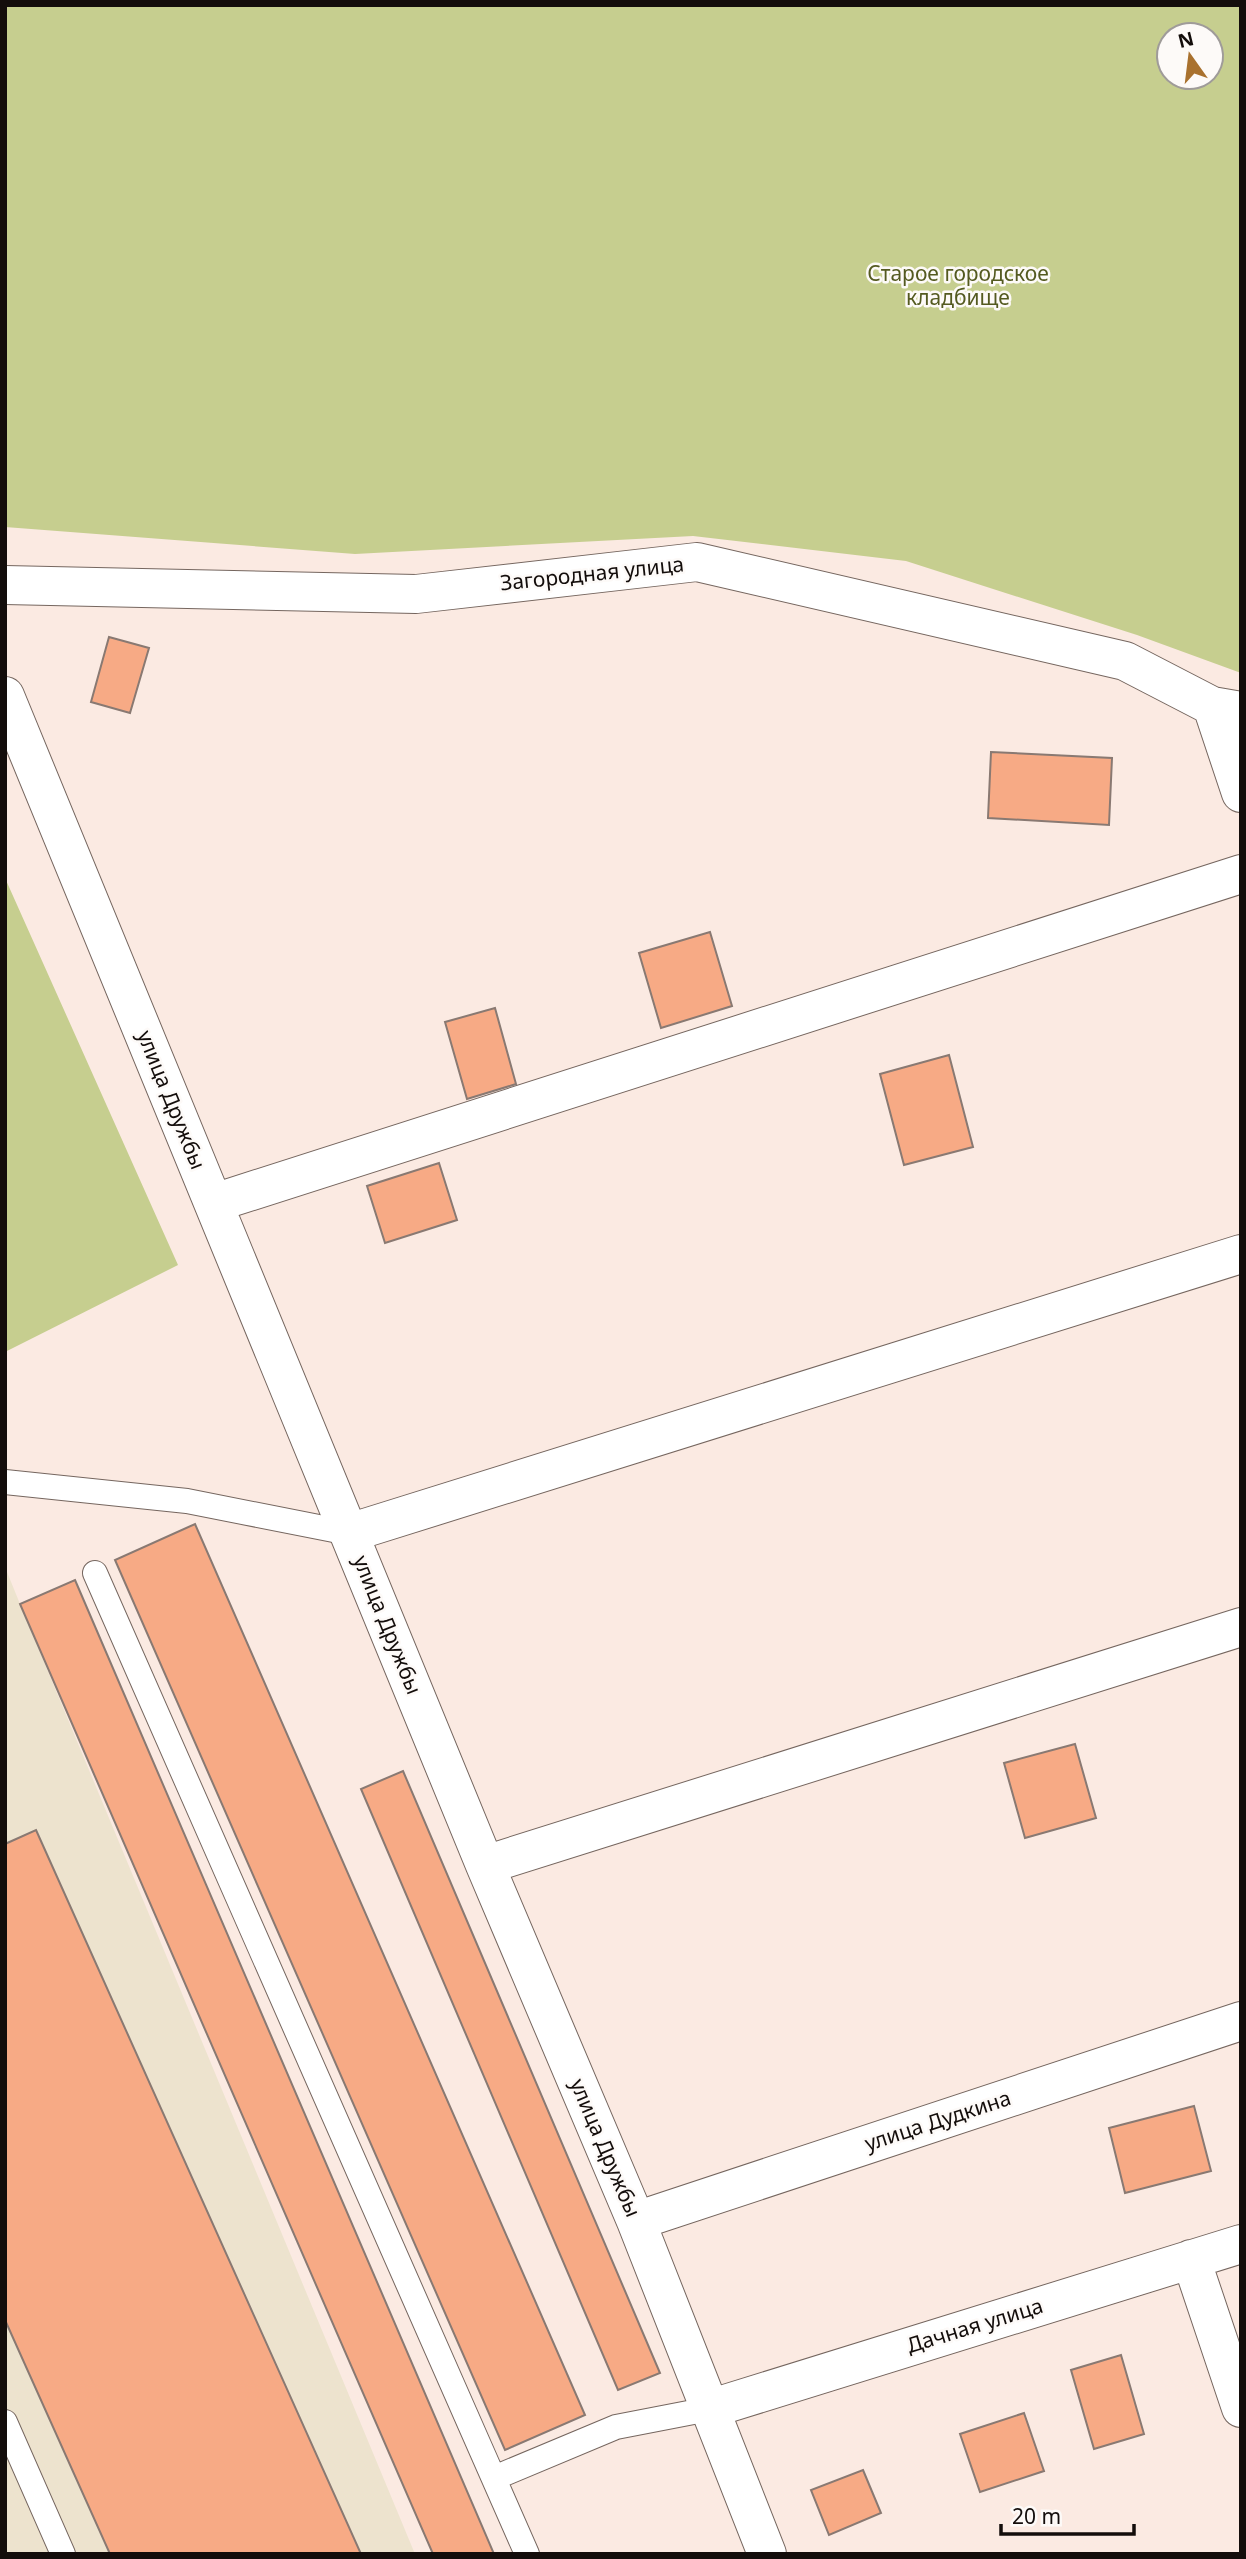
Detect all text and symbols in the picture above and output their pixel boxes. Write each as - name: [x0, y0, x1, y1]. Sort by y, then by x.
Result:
- north arrow: [1155, 21, 1225, 91]
- text: N: [1175, 25, 1197, 54]
- park label: Старое городское кладбище: [867, 259, 1049, 311]
- street label: Загородная улица: [499, 549, 685, 597]
- street label: улица Дружбы: [131, 1026, 213, 1173]
- street label: улица Дружбы: [347, 1551, 429, 1698]
- street label: улица Дружбы: [564, 2074, 648, 2221]
- street label: улица Дудкина: [861, 2083, 1014, 2157]
- street label: Дачная улица: [903, 2291, 1046, 2359]
- scale bar: [1001, 2492, 1134, 2536]
- text: 20 m: [1012, 2502, 1061, 2530]

